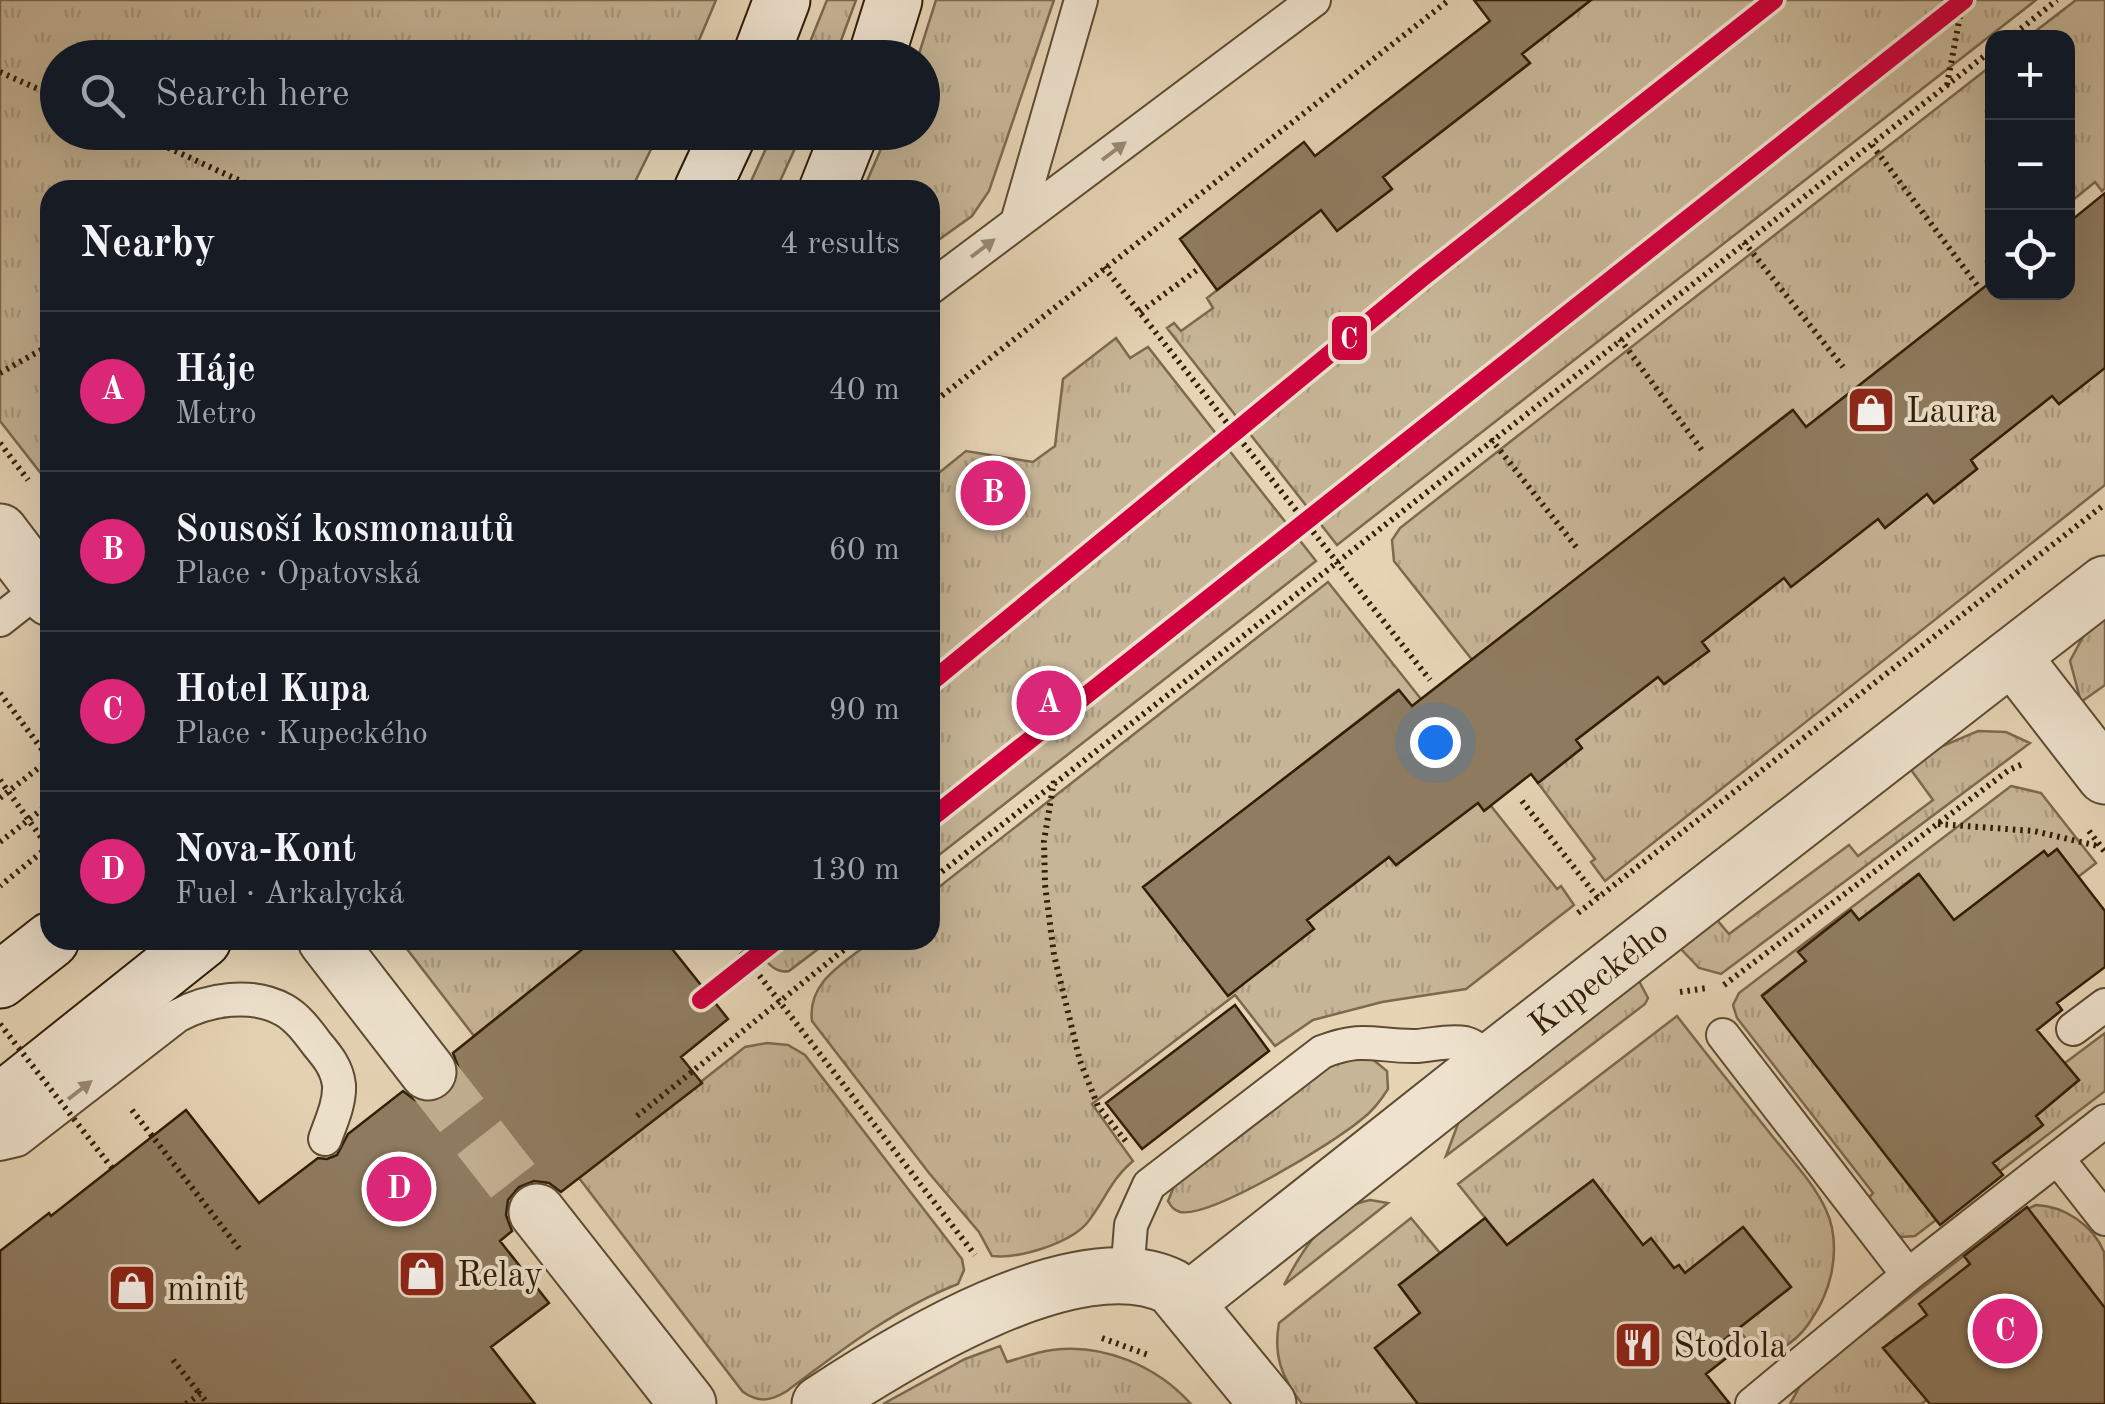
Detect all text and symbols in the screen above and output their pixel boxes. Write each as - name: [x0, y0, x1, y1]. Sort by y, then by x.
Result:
- map controls: [1985, 30, 2075, 300]
- button: +: [1985, 30, 2075, 120]
- search box: [40, 40, 940, 150]
- icon: search: [75, 68, 130, 123]
- text: Search here: [155, 76, 350, 114]
- button: −: [1985, 120, 2075, 210]
- one-way arrow: [1101, 141, 1127, 161]
- button: locate: [1985, 210, 2075, 300]
- text: Nearby: [80, 224, 216, 266]
- text: 4 results: [780, 229, 900, 261]
- one-way arrow: [970, 238, 996, 258]
- line badge: C: [1330, 314, 1369, 362]
- text: C: [1340, 327, 1358, 355]
- text: Háje: [175, 352, 256, 390]
- text: A: [100, 375, 125, 407]
- text: 40 m: [829, 375, 900, 407]
- shop icon: Laura: [1845, 384, 1897, 436]
- place label: Laura: [1906, 395, 1997, 430]
- text: Metro: [175, 399, 257, 431]
- pin: B: [960, 456, 1026, 530]
- text: Sousoší kosmonautů: [175, 512, 515, 550]
- text: B: [101, 535, 124, 567]
- text: 60 m: [829, 535, 900, 567]
- text: Place · Opatovská: [175, 559, 421, 591]
- pin: A: [1016, 666, 1082, 740]
- text: Hotel Kupa: [175, 672, 370, 710]
- text: C: [102, 695, 123, 727]
- text: 90 m: [829, 695, 900, 727]
- your location: [1410, 717, 1461, 768]
- text: Place · Kupeckého: [175, 719, 428, 751]
- text: Nova-Kont: [175, 832, 356, 870]
- text: D: [100, 855, 125, 887]
- text: 130 m: [810, 855, 900, 887]
- text: Fuel · Arkalycká: [175, 879, 404, 911]
- street label: Kupeckého: [1524, 914, 1675, 1044]
- one-way arrow: [67, 1081, 93, 1101]
- pin: D: [366, 1152, 432, 1226]
- shop icon: Relay: [396, 1248, 448, 1300]
- place label: Relay: [457, 1259, 543, 1294]
- shop icon: minit: [106, 1262, 158, 1314]
- place label: minit: [167, 1273, 245, 1308]
- pin: C: [1972, 1294, 2038, 1368]
- restaurant icon: Stodola: [1612, 1319, 1664, 1371]
- place label: Stodola: [1673, 1330, 1787, 1365]

